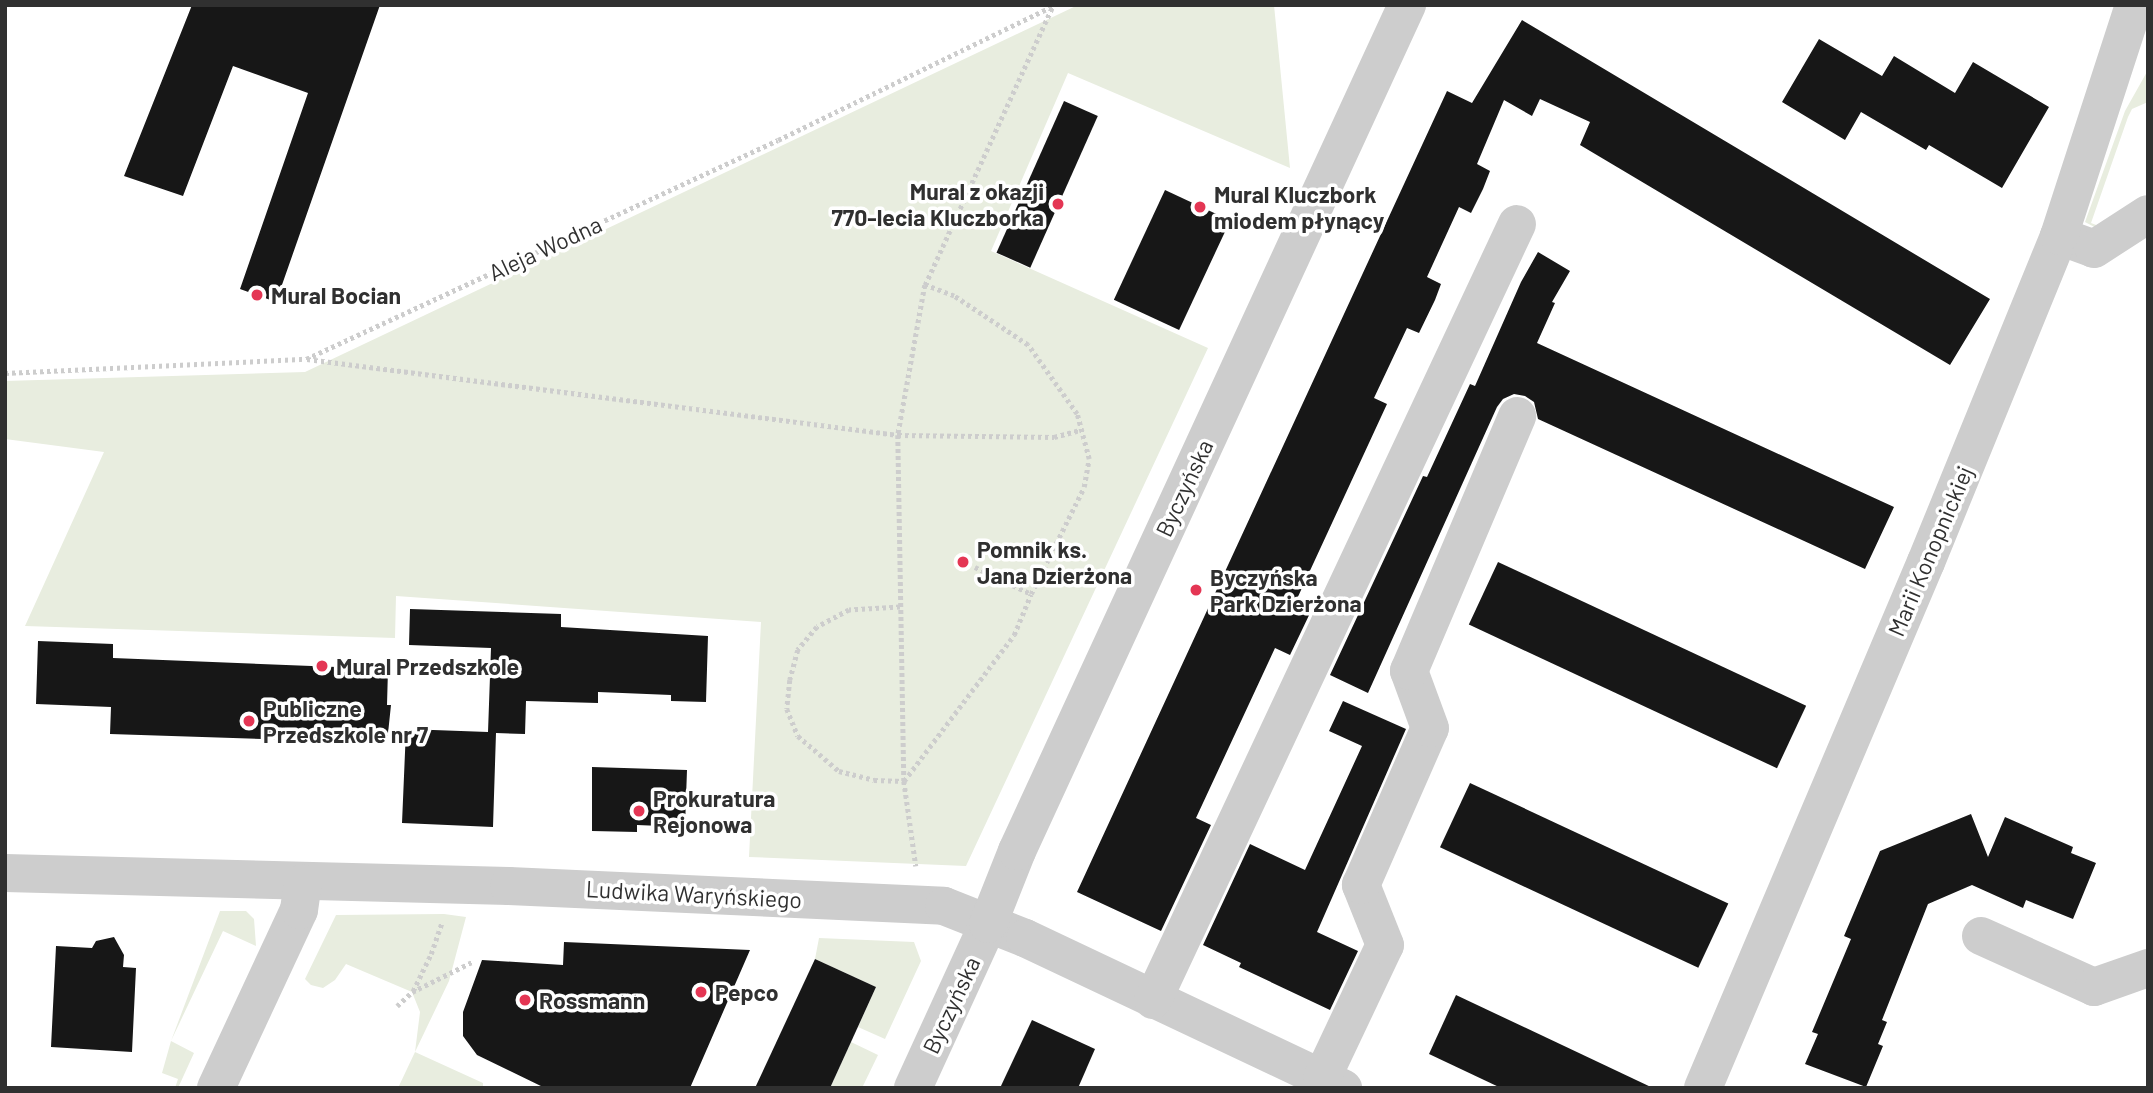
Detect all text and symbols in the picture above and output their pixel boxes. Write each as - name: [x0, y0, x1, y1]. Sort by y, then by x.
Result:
- place label: Mural z okazji 770-lecia Kluczborka: [831, 177, 1044, 231]
- place label: Mural Kluczbork miodem płynący: [1214, 180, 1384, 234]
- marker: Mural z okazji 770-lecia Kluczborka: [1050, 196, 1066, 212]
- marker: Mural Kluczbork miodem płynący: [1192, 199, 1208, 215]
- street label: Aleja Wodna: [484, 210, 606, 286]
- place label: Mural Bocian: [271, 281, 401, 309]
- marker: Mural Bocian: [249, 287, 265, 303]
- street label: Byczyńska: [1150, 435, 1218, 541]
- street label: Marii Konopnickiej: [1882, 462, 1978, 640]
- place label: Pomnik ks. Jana Dzierżona: [977, 535, 1132, 589]
- marker: Pomnik ks. Jana Dzierżona: [955, 554, 971, 570]
- place label: Byczyńska Park Dzierżona: [1210, 563, 1362, 617]
- marker: Byczyńska Park Dzierżona: [1188, 582, 1204, 598]
- place label: Mural Przedszkole: [336, 652, 519, 680]
- marker: Mural Przedszkole: [314, 658, 330, 674]
- place label: Publiczne Przedszkole nr 7: [263, 694, 428, 748]
- marker: Publiczne Przedszkole nr 7: [241, 713, 257, 729]
- place label: Prokuratura Rejonowa: [653, 784, 775, 838]
- marker: Prokuratura Rejonowa: [631, 803, 647, 819]
- street label: Ludwika Waryńskiego: [585, 875, 803, 913]
- street label: Byczyńska: [917, 952, 985, 1058]
- place label: Pepco: [715, 978, 779, 1006]
- marker: Pepco: [693, 984, 709, 1000]
- place label: Rossmann: [539, 986, 645, 1014]
- marker: Rossmann: [517, 992, 533, 1008]

